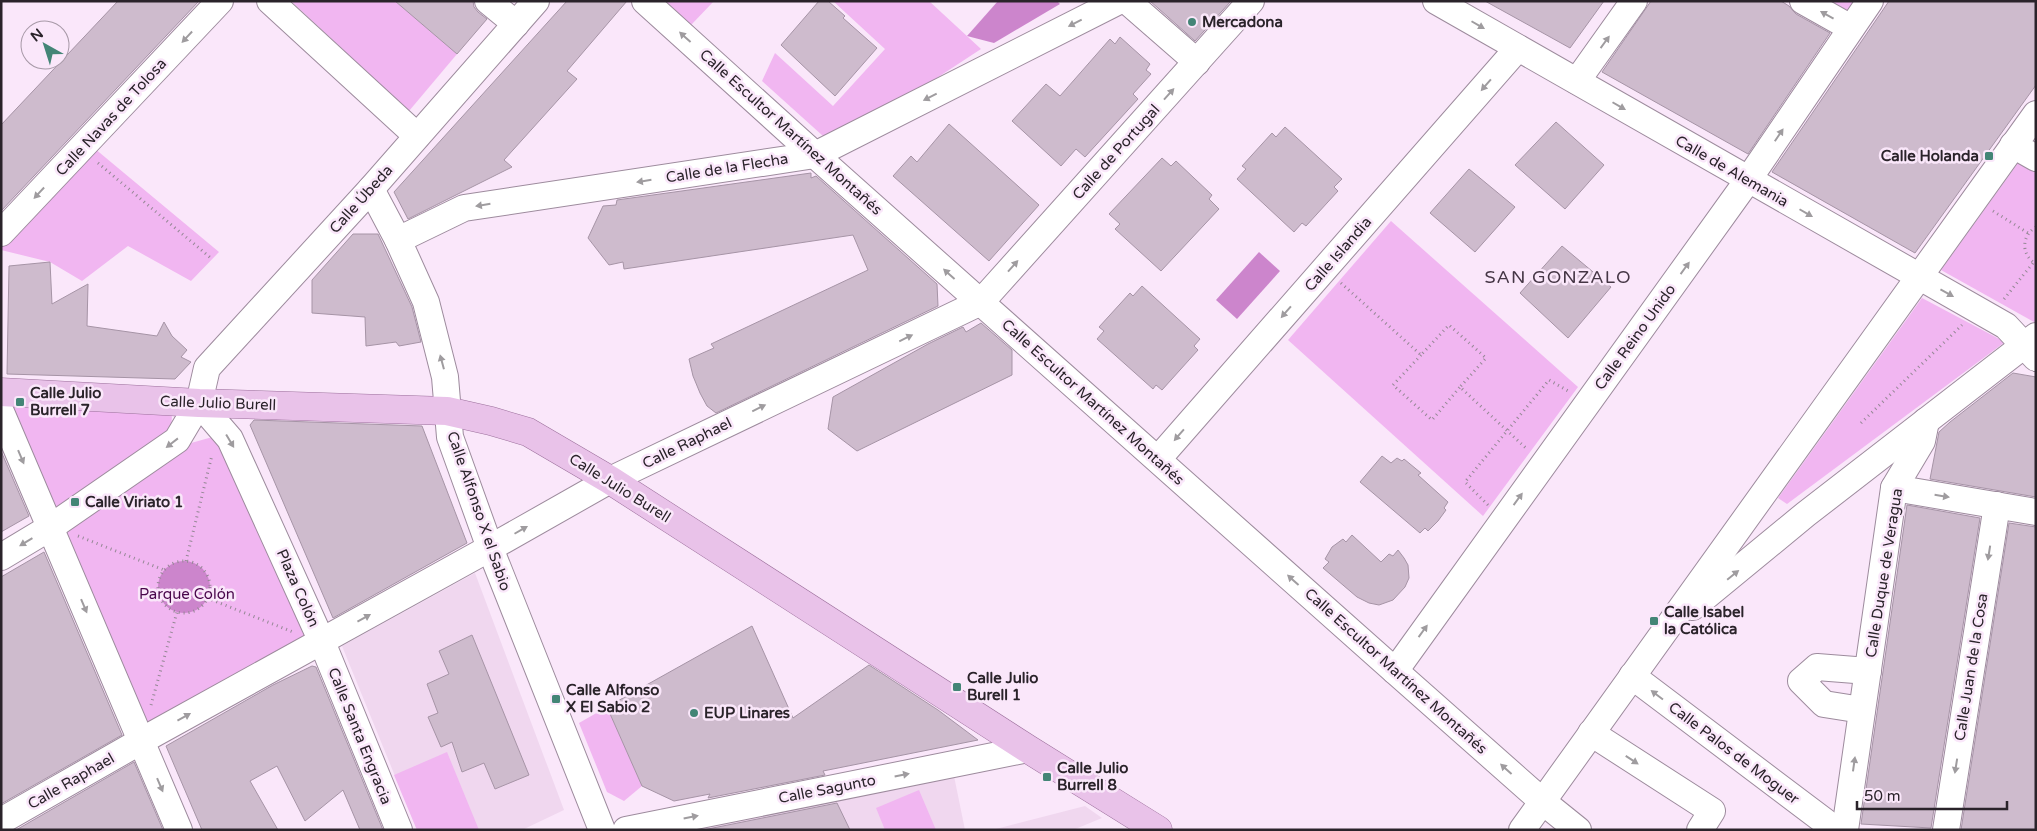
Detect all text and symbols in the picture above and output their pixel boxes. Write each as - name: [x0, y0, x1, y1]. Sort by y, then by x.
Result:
- one-way arrow: [1821, 10, 1834, 19]
- place label: Mercadona: [1202, 13, 1283, 31]
- marker: Mercadona: [1186, 16, 1198, 28]
- one-way arrow: [1068, 19, 1083, 27]
- north arrow: [20, 20, 70, 70]
- one-way arrow: [1472, 21, 1485, 30]
- text: N: [27, 25, 47, 45]
- one-way arrow: [181, 30, 193, 42]
- one-way arrow: [679, 31, 691, 43]
- one-way arrow: [1600, 35, 1610, 48]
- street label: Calle Escultor Martínez Montañés: [696, 45, 886, 219]
- street label: Calle Navas de Tolosa: [52, 55, 170, 179]
- one-way arrow: [1480, 78, 1491, 91]
- one-way arrow: [1163, 88, 1175, 100]
- one-way arrow: [923, 93, 938, 101]
- street label: Calle de Portugal: [1069, 101, 1163, 203]
- one-way arrow: [1613, 101, 1626, 110]
- one-way arrow: [1774, 128, 1783, 142]
- street label: Calle de Alemania: [1672, 131, 1792, 211]
- place label: Calle Holanda: [1881, 147, 1979, 165]
- street label: Calle de la Flecha: [665, 149, 789, 187]
- marker: Calle Holanda: [1983, 150, 1995, 162]
- street label: Calle Úbeda: [326, 161, 396, 237]
- one-way arrow: [635, 177, 651, 185]
- one-way arrow: [33, 186, 45, 198]
- one-way arrow: [475, 201, 491, 209]
- one-way arrow: [1798, 209, 1813, 217]
- street label: Calle Islandia: [1301, 213, 1375, 295]
- one-way arrow: [1007, 260, 1019, 272]
- one-way arrow: [1680, 261, 1690, 275]
- district label: SAN GONZALO: [1484, 266, 1632, 288]
- one-way arrow: [943, 269, 955, 280]
- street label: Calle Reino Unido: [1591, 281, 1679, 393]
- one-way arrow: [1940, 289, 1954, 297]
- one-way arrow: [1281, 306, 1292, 319]
- street label: Calle Escultor Martínez Montañés: [998, 315, 1188, 489]
- one-way arrow: [899, 334, 913, 342]
- one-way arrow: [437, 355, 445, 370]
- place label: Calle Julio Burrell 7: [30, 384, 101, 419]
- street label: Calle Julio Burell: [160, 392, 276, 414]
- marker: Calle Julio Burrell 7: [14, 396, 26, 408]
- one-way arrow: [752, 404, 766, 412]
- street label: Calle Raphael: [639, 414, 735, 472]
- one-way arrow: [1174, 428, 1185, 441]
- street label: Calle Alfonso X el Sabio: [443, 429, 515, 593]
- one-way arrow: [226, 434, 235, 448]
- one-way arrow: [165, 438, 178, 448]
- one-way arrow: [17, 450, 25, 464]
- street label: Calle Julio Burell: [566, 450, 674, 526]
- street label: Calle Duque de Veragua: [1862, 487, 1906, 659]
- one-way arrow: [1513, 492, 1523, 506]
- place label: Calle Viriato 1: [85, 493, 184, 511]
- one-way arrow: [1935, 493, 1951, 501]
- marker: Calle Viriato 1: [69, 496, 81, 508]
- one-way arrow: [515, 526, 528, 535]
- one-way arrow: [20, 537, 33, 546]
- street label: Plaza Colón: [273, 546, 323, 630]
- one-way arrow: [1985, 546, 1993, 562]
- one-way arrow: [1726, 569, 1739, 580]
- one-way arrow: [1287, 574, 1299, 586]
- street label: Calle Escultor Martínez Montañés: [1301, 584, 1491, 758]
- park label: Parque Colón: [139, 585, 235, 603]
- street label: Calle Juan de la Cosa: [1950, 592, 1992, 742]
- one-way arrow: [81, 599, 89, 613]
- place label: Calle Isabel la Católica: [1664, 603, 1744, 638]
- one-way arrow: [357, 614, 372, 622]
- marker: Calle Isabel la Católica: [1648, 615, 1660, 627]
- one-way arrow: [1418, 624, 1428, 638]
- street label: Calle Santa Engracia: [324, 665, 396, 807]
- place label: Calle Julio Burell 1: [967, 669, 1038, 704]
- place label: Calle Alfonso X El Sabio 2: [566, 681, 659, 716]
- marker: Calle Julio Burell 1: [951, 681, 963, 693]
- one-way arrow: [1650, 690, 1664, 700]
- marker: Calle Alfonso X El Sabio 2: [550, 693, 562, 705]
- street label: Calle Palos de Moguer: [1665, 698, 1803, 808]
- place label: EUP Linares: [704, 704, 790, 722]
- marker: EUP Linares: [688, 707, 700, 719]
- one-way arrow: [177, 713, 190, 722]
- street label: Calle Raphael: [24, 749, 118, 813]
- one-way arrow: [1625, 755, 1639, 764]
- one-way arrow: [1851, 756, 1859, 772]
- one-way arrow: [1951, 758, 1959, 774]
- place label: Calle Julio Burrell 8: [1057, 759, 1128, 794]
- one-way arrow: [1500, 763, 1512, 775]
- one-way arrow: [894, 770, 910, 778]
- street label: Calle Sagunto: [777, 771, 877, 807]
- marker: Calle Julio Burrell 8: [1041, 771, 1053, 783]
- one-way arrow: [156, 778, 164, 792]
- scale bar: [1857, 778, 2007, 810]
- text: 50 m: [1864, 787, 1901, 805]
- one-way arrow: [684, 812, 700, 820]

